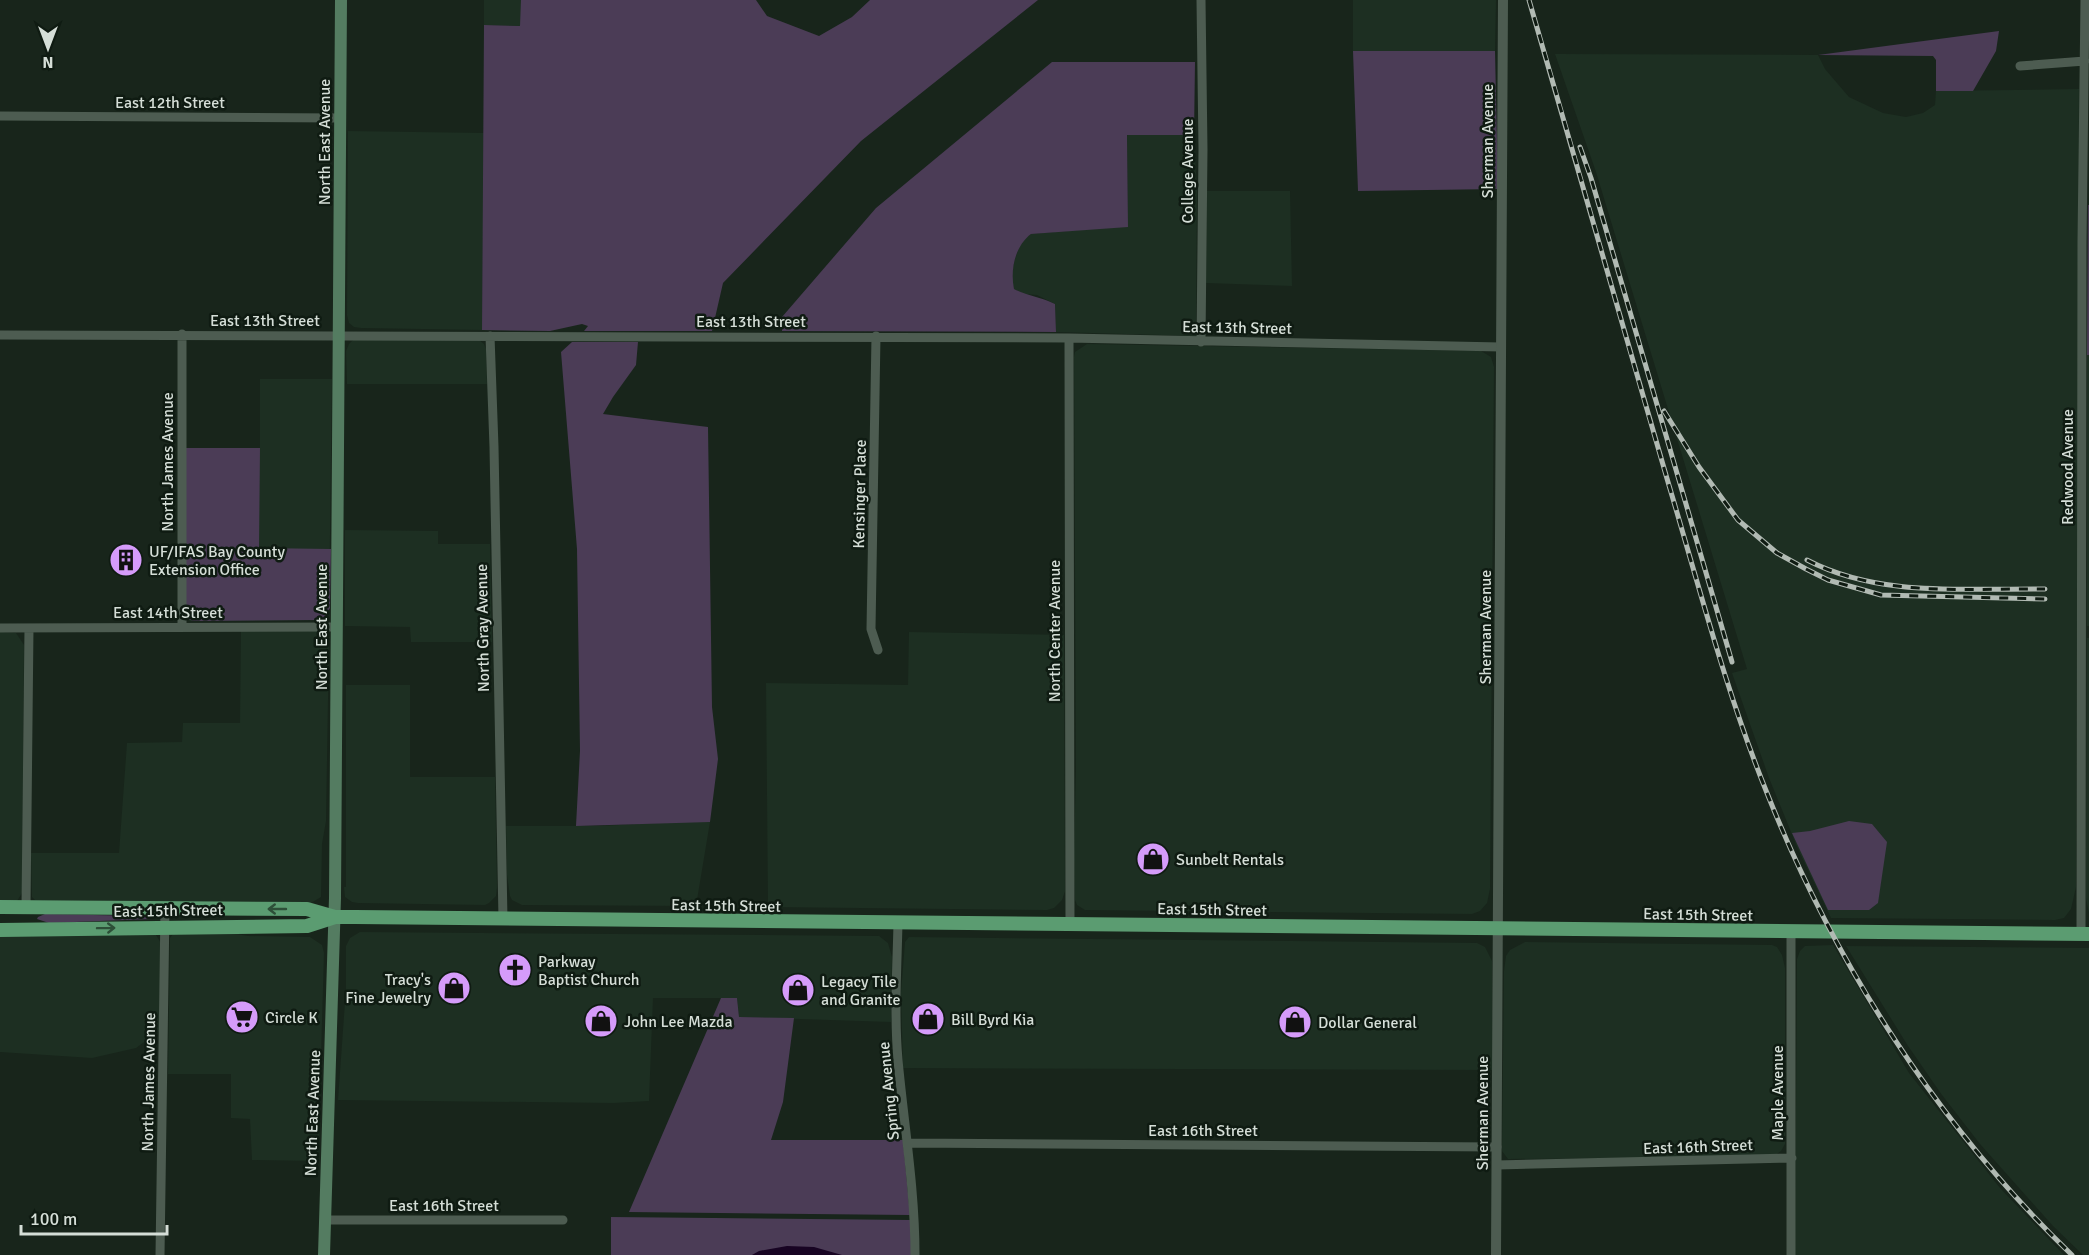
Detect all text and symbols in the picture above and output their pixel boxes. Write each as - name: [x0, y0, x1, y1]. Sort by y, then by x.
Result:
- north arrow: [18, 18, 78, 78]
- text: N: [42, 52, 54, 72]
- street label: North East Avenue: [315, 79, 335, 205]
- street label: Sherman Avenue: [1478, 84, 1498, 198]
- street label: East 12th Street: [115, 93, 225, 113]
- street label: College Avenue: [1178, 119, 1198, 223]
- street label: East 13th Street: [210, 311, 320, 331]
- street label: East 13th Street: [696, 312, 806, 332]
- street label: East 13th Street: [1182, 317, 1293, 339]
- street label: North James Avenue: [158, 392, 178, 532]
- street label: Redwood Avenue: [2058, 409, 2078, 525]
- street label: Kensinger Place: [849, 439, 871, 549]
- building icon: UF/IFAS Bay County Extension Office: [108, 542, 144, 578]
- place label: UF/IFAS Bay County Extension Office: [149, 542, 285, 580]
- street label: North Center Avenue: [1045, 560, 1065, 702]
- street label: North East Avenue: [312, 564, 332, 690]
- street label: North Gray Avenue: [472, 564, 494, 692]
- street label: Sherman Avenue: [1476, 570, 1496, 684]
- street label: East 14th Street: [113, 603, 223, 623]
- shop icon: Sunbelt Rentals: [1135, 841, 1171, 877]
- place label: Sunbelt Rentals: [1176, 850, 1284, 870]
- street label: East 15th Street: [671, 895, 782, 917]
- street label: East 15th Street: [1157, 899, 1268, 921]
- street label: East 15th Street: [113, 900, 224, 922]
- one-way arrow: [268, 903, 288, 915]
- street label: East 15th Street: [1643, 904, 1754, 926]
- one-way arrow: [95, 922, 115, 933]
- church icon: Parkway Baptist Church: [497, 952, 533, 988]
- place label: Parkway Baptist Church: [538, 952, 639, 990]
- place label: Tracy's Fine Jewelry: [345, 970, 432, 1008]
- shop icon: Tracy's Fine Jewelry: [436, 970, 472, 1006]
- shop icon: Legacy Tile and Granite: [780, 972, 816, 1008]
- place label: Legacy Tile and Granite: [821, 972, 900, 1010]
- supermarket icon: Circle K: [224, 999, 260, 1035]
- shop icon: Bill Byrd Kia: [910, 1001, 946, 1037]
- shop icon: John Lee Mazda: [583, 1003, 619, 1039]
- shop icon: Dollar General: [1277, 1004, 1313, 1040]
- place label: Circle K: [265, 1008, 318, 1028]
- place label: Bill Byrd Kia: [951, 1010, 1034, 1030]
- street label: North James Avenue: [138, 1012, 160, 1152]
- place label: John Lee Mazda: [624, 1012, 733, 1032]
- place label: Dollar General: [1318, 1013, 1417, 1033]
- street label: Spring Avenue: [874, 1041, 904, 1141]
- street label: Maple Avenue: [1768, 1045, 1788, 1141]
- street label: North East Avenue: [301, 1049, 325, 1177]
- street label: Sherman Avenue: [1473, 1056, 1493, 1170]
- street label: East 16th Street: [1148, 1121, 1258, 1141]
- street label: East 16th Street: [1643, 1135, 1754, 1159]
- street label: East 16th Street: [389, 1196, 499, 1216]
- scale bar: [21, 1198, 166, 1236]
- text: 100 m: [30, 1208, 77, 1230]

